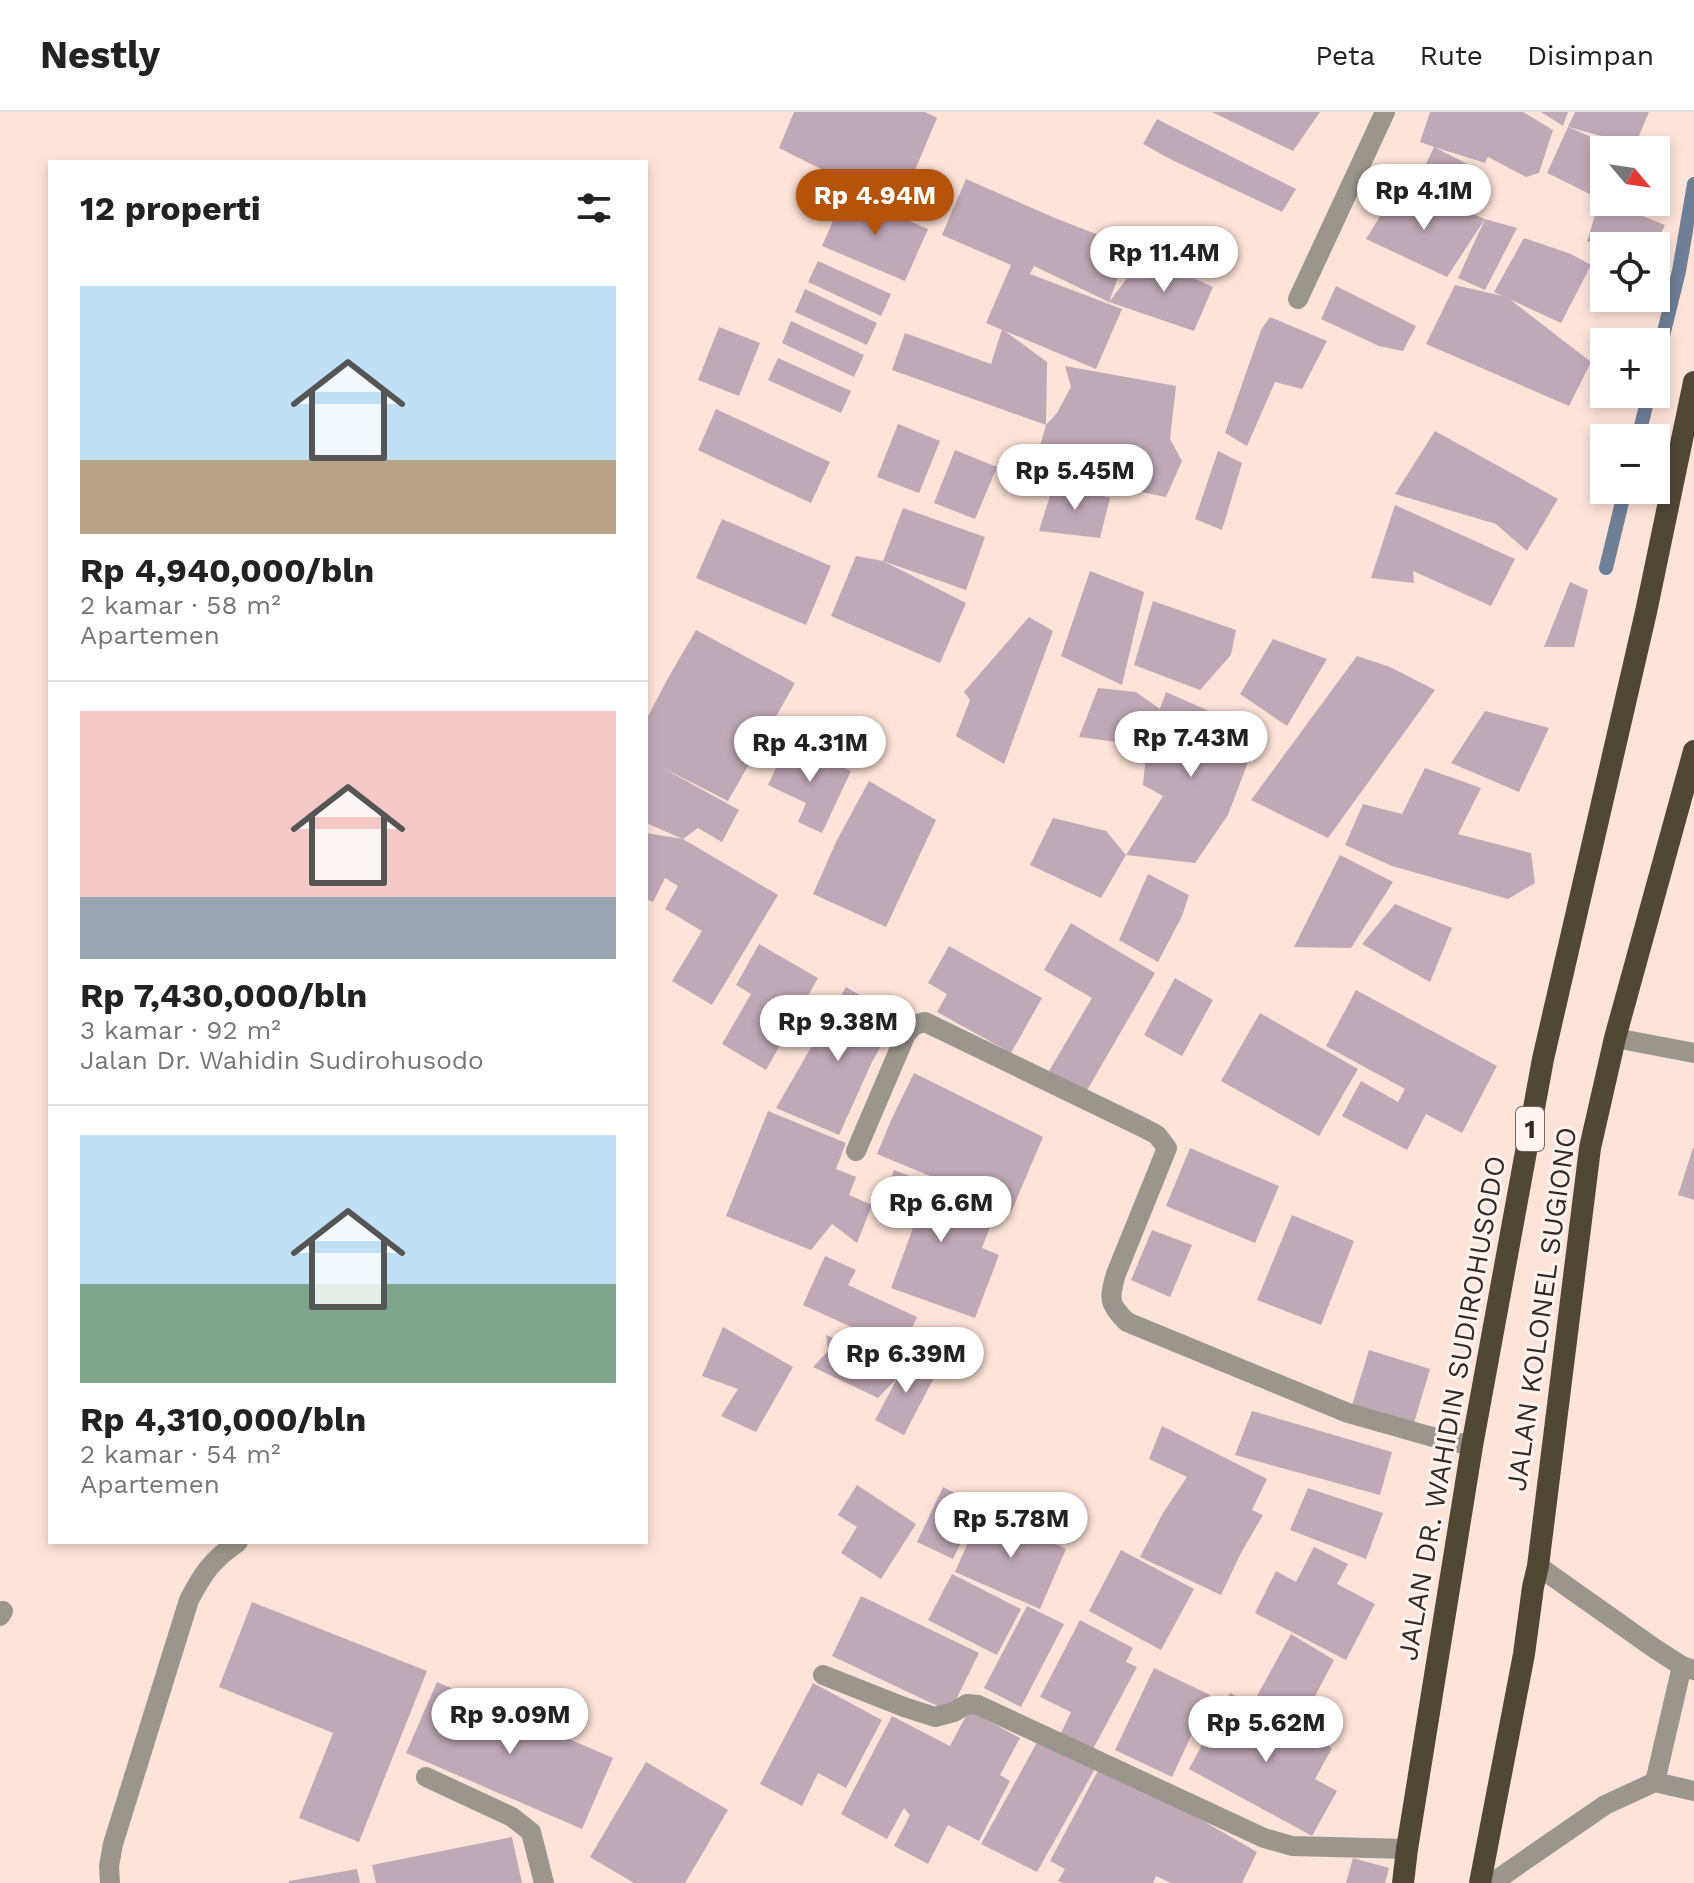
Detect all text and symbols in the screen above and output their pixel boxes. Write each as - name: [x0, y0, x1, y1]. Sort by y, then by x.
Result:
- text: Nestly: [40, 33, 160, 77]
- text: Peta: [1315, 39, 1375, 72]
- text: Rute: [1419, 39, 1483, 72]
- text: Disimpan: [1527, 39, 1654, 72]
- north arrow: [1590, 136, 1670, 216]
- map controls: [1590, 136, 1670, 504]
- pin: Rp 4.1M: [1350, 164, 1498, 232]
- pin: Rp 4.94M: [792, 169, 958, 237]
- text: Rp 4.1M: [1375, 175, 1473, 205]
- text: Rp 4.94M: [814, 180, 936, 210]
- icon: filters: [572, 186, 616, 230]
- text: 12 properti: [80, 188, 261, 228]
- pin: Rp 11.4M: [1081, 226, 1247, 294]
- button: locate: [1590, 232, 1670, 312]
- text: Rp 11.4M: [1108, 237, 1220, 267]
- button: +: [1590, 328, 1670, 408]
- icon: home: [276, 338, 420, 482]
- button: −: [1590, 424, 1670, 504]
- pin: Rp 5.45M: [992, 444, 1158, 512]
- text: Rp 5.45M: [1015, 455, 1135, 485]
- text: Rp 4,940,000/bln: [80, 550, 374, 590]
- text: 2 kamar · 58 m²: [80, 590, 281, 620]
- text: Apartemen: [80, 620, 220, 650]
- pin: Rp 7.43M: [1108, 711, 1274, 779]
- pin: Rp 4.31M: [727, 716, 893, 784]
- text: Rp 7.43M: [1133, 722, 1249, 752]
- text: Rp 4.31M: [752, 727, 868, 757]
- icon: home: [276, 763, 420, 907]
- text: Rp 7,430,000/bln: [80, 975, 367, 1015]
- pin: Rp 9.38M: [755, 995, 921, 1063]
- text: Rp 9.38M: [778, 1006, 898, 1036]
- text: 3 kamar · 92 m²: [80, 1015, 281, 1045]
- text: Jalan Dr. Wahidin Sudirohusodo: [80, 1045, 484, 1075]
- road number: 1: [1516, 1107, 1544, 1151]
- street label: JALAN KOLONEL SUGIONO: [1500, 1125, 1583, 1493]
- street label: JALAN DR. WAHIDIN SUDIROHUSODO: [1391, 1153, 1512, 1663]
- pin: Rp 6.6M: [867, 1176, 1015, 1244]
- icon: home: [276, 1187, 420, 1331]
- text: Rp 6.6M: [889, 1187, 993, 1217]
- pin: Rp 6.39M: [823, 1327, 989, 1395]
- text: Rp 6.39M: [846, 1338, 966, 1368]
- text: Rp 4,310,000/bln: [80, 1399, 366, 1439]
- text: 2 kamar · 54 m²: [80, 1439, 281, 1469]
- text: Apartemen: [80, 1469, 220, 1499]
- pin: Rp 5.78M: [928, 1492, 1094, 1560]
- text: Rp 5.78M: [953, 1503, 1069, 1533]
- pin: Rp 9.09M: [427, 1688, 593, 1756]
- pin: Rp 5.62M: [1183, 1696, 1349, 1764]
- text: Rp 9.09M: [449, 1699, 571, 1729]
- text: Rp 5.62M: [1206, 1707, 1326, 1737]

